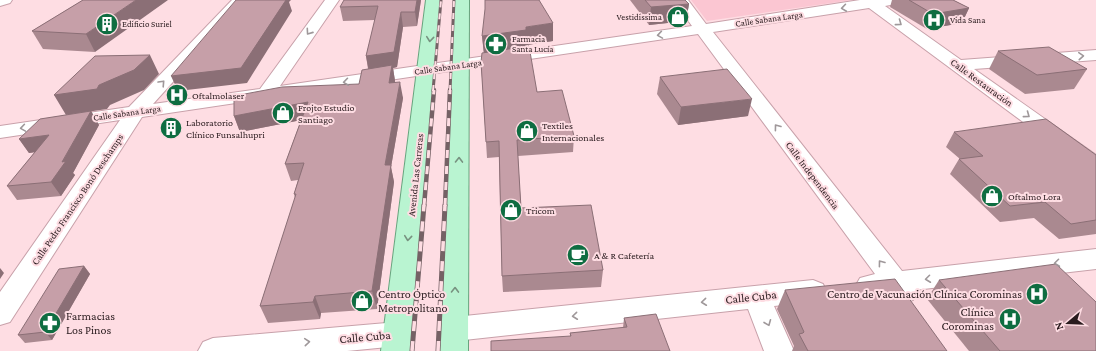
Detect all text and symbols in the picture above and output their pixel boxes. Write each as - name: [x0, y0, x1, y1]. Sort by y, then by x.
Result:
- one-way arrow: [841, 3, 847, 12]
- shop icon: Vestidissima: [665, 4, 691, 30]
- hospital icon: Vida Sana: [921, 7, 947, 33]
- street label: Calle Sabana Larga: [735, 9, 803, 29]
- building icon: Edificio Suriel: [94, 11, 120, 37]
- place label: Vestidissima: [617, 12, 662, 22]
- place label: Vida Sana: [950, 15, 985, 25]
- one-way arrow: [895, 18, 902, 26]
- place label: Edificio Suriel: [122, 19, 173, 29]
- one-way arrow: [306, 28, 314, 35]
- one-way arrow: [657, 30, 663, 39]
- pharmacy icon: Farmacia Santa Lucía: [483, 31, 509, 57]
- place label: Farmacia Santa Lucía: [512, 34, 553, 54]
- one-way arrow: [425, 36, 434, 42]
- one-way arrow: [1078, 51, 1084, 60]
- street label: Calle Restauración: [949, 56, 1015, 109]
- street label: Calle Sabana Larga: [414, 57, 482, 77]
- one-way arrow: [343, 77, 349, 86]
- one-way arrow: [158, 80, 165, 88]
- hospital icon: Oftalmolaser: [164, 82, 190, 108]
- place label: Oftalmolaser: [192, 90, 245, 101]
- shop icon: Frojto Estudio Santiago: [270, 100, 296, 126]
- place label: Frojto Estudio Santiago: [298, 102, 355, 125]
- street label: Calle Sabana Larga: [93, 103, 161, 123]
- one-way arrow: [1023, 110, 1030, 118]
- building icon: Laboratorio Clínico Funsalhupri: [158, 115, 184, 141]
- place label: Laboratorio Clínico Funsalhupri: [186, 117, 265, 140]
- shop icon: Textiles Internacionales: [514, 118, 540, 144]
- place label: Textiles Internacionales: [542, 120, 604, 143]
- one-way arrow: [20, 123, 27, 132]
- one-way arrow: [774, 124, 781, 131]
- street label: Calle Pedro Francisco Bonó Deschamps: [29, 132, 125, 267]
- street label: Avenida Las Carreras: [406, 133, 425, 217]
- street label: Calle Independencia: [784, 139, 842, 211]
- one-way arrow: [454, 157, 463, 163]
- shop icon: Oftalmo Lora: [979, 183, 1005, 209]
- place label: Oftalmo Lora: [1008, 191, 1061, 202]
- shop icon: Tricom: [498, 197, 524, 223]
- place label: Tricom: [526, 205, 555, 216]
- one-way arrow: [404, 235, 413, 241]
- cafe icon: A & R Cafetería: [565, 242, 591, 268]
- place label: A & R Cafetería: [594, 250, 654, 261]
- one-way arrow: [1054, 258, 1060, 267]
- one-way arrow: [879, 261, 886, 268]
- one-way arrow: [925, 274, 931, 283]
- hospital icon: Centro de Vacunación Clínica Corominas: [1024, 281, 1050, 307]
- place label: Centro Óptico Metropolitano: [378, 287, 448, 315]
- one-way arrow: [451, 287, 460, 293]
- street label: Calle Cuba: [725, 287, 778, 307]
- place label: Centro de Vacunación Clínica Corominas: [827, 287, 1022, 301]
- shop icon: Centro Óptico Metropolitano: [349, 288, 375, 314]
- one-way arrow: [701, 297, 707, 306]
- north arrow: [1048, 303, 1088, 343]
- place label: Clínica Corominas: [942, 305, 994, 333]
- hospital icon: Clínica Corominas: [997, 306, 1023, 332]
- place label: Farmacias Los Pinos: [66, 309, 115, 337]
- pharmacy icon: Farmacias Los Pinos: [37, 310, 63, 336]
- one-way arrow: [572, 311, 578, 320]
- one-way arrow: [763, 320, 771, 327]
- text: N: [1051, 320, 1065, 332]
- street label: Calle Cuba: [339, 328, 392, 346]
- one-way arrow: [304, 338, 310, 347]

